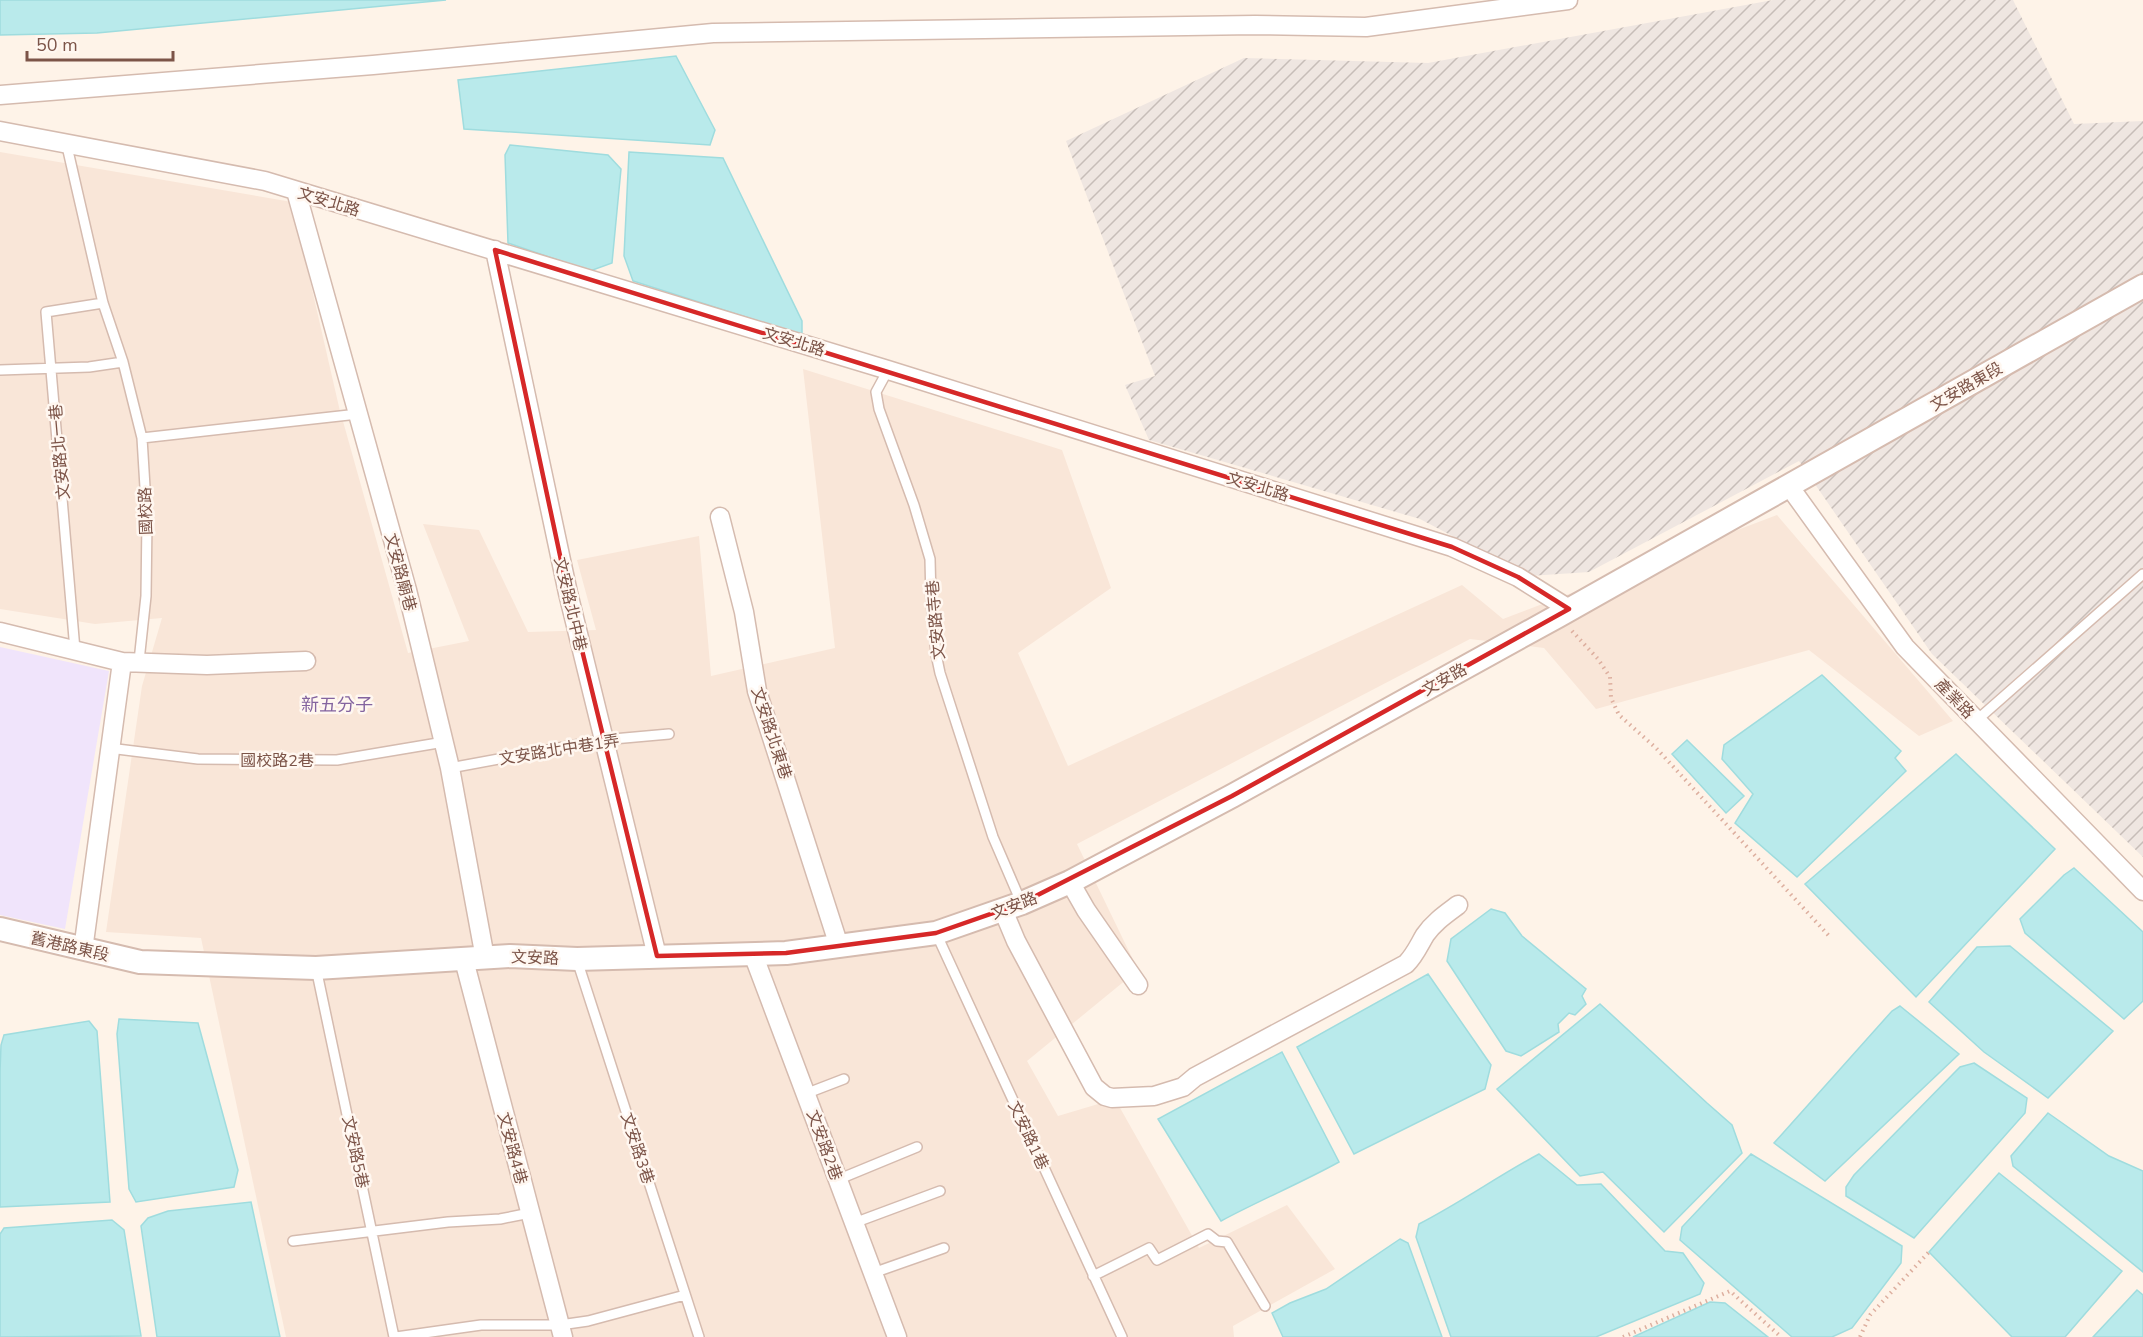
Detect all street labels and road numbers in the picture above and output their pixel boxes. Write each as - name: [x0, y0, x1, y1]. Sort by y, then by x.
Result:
- street label: 文安北路: [295, 182, 363, 222]
- street label: 文安北路: [760, 322, 828, 362]
- street label: 文安路東段: [1926, 357, 2007, 416]
- street label: 文安路北一巷: [45, 403, 75, 501]
- street label: 文安北路: [1224, 467, 1292, 507]
- street label: 國校路: [134, 487, 158, 535]
- street label: 文安路廟巷: [379, 531, 421, 614]
- street label: 文安路北中巷: [549, 555, 592, 653]
- street label: 文安路寺巷: [922, 579, 950, 661]
- street label: 文安路: [1418, 659, 1471, 701]
- street label: 產業路: [1930, 674, 1979, 724]
- street label: 文安路北東巷: [746, 684, 796, 782]
- street label: 文安路北中巷1弄: [497, 730, 621, 770]
- street label: 國校路2巷: [240, 750, 314, 772]
- street label: 文安路: [988, 887, 1041, 925]
- street label: 舊港路東段: [28, 927, 111, 967]
- street label: 文安路: [511, 946, 559, 970]
- street label: 文安路1巷: [1003, 1097, 1054, 1173]
- street label: 文安路2巷: [801, 1107, 847, 1184]
- street label: 文安路4巷: [492, 1110, 532, 1187]
- street label: 文安路3巷: [615, 1110, 659, 1187]
- street label: 文安路5巷: [337, 1114, 373, 1190]

